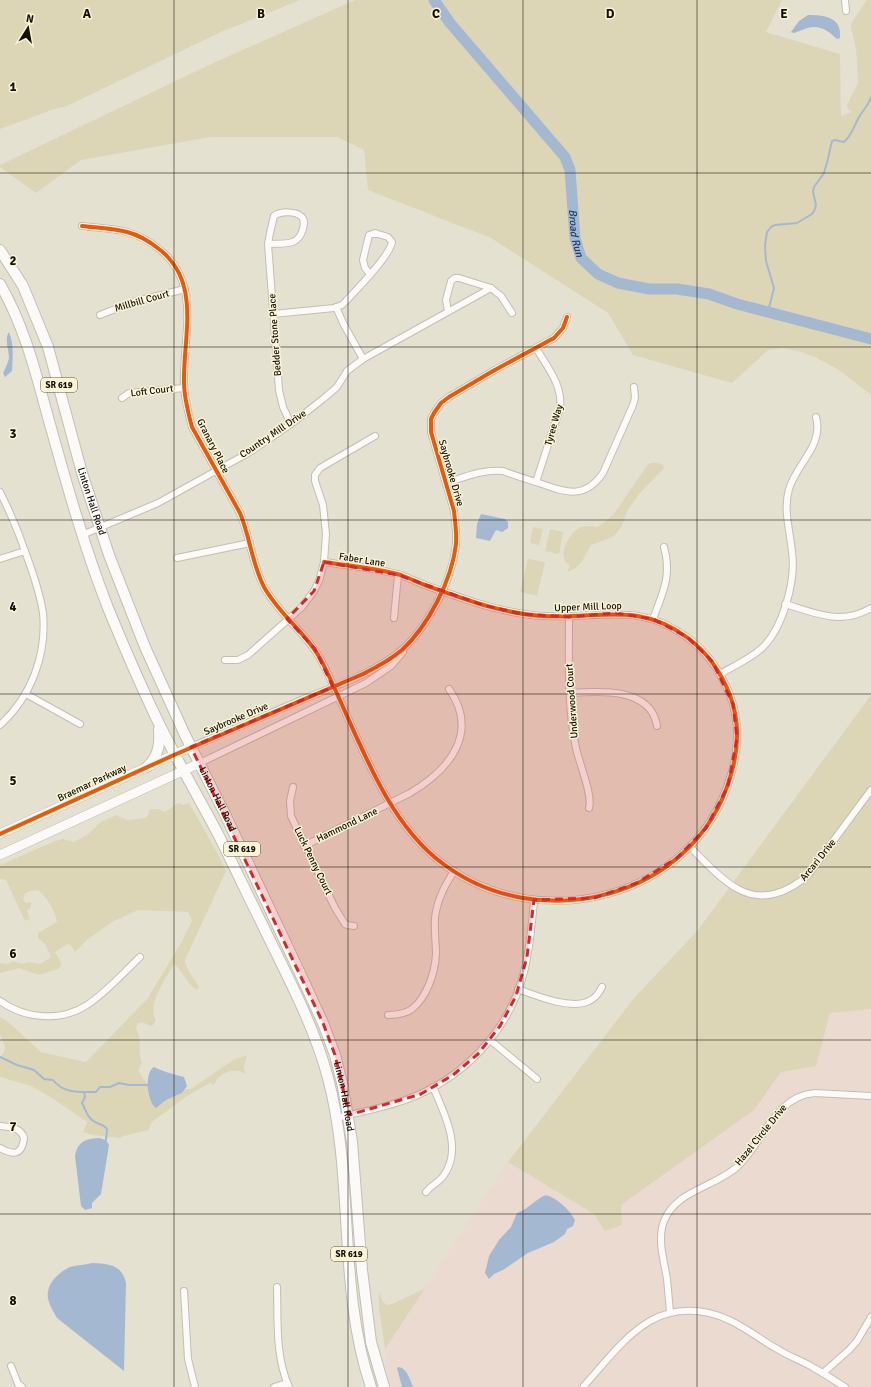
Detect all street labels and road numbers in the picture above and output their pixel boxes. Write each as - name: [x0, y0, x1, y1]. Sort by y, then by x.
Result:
- street label: Millbill Court: [113, 287, 171, 315]
- street label: Bedder Stone Place: [266, 293, 284, 377]
- road number: SR 619: [41, 378, 77, 392]
- street label: Loft Court: [130, 382, 174, 400]
- street label: Tyree Way: [542, 403, 566, 447]
- street label: Country Mill Drive: [238, 407, 308, 461]
- street label: Granary Place: [194, 417, 232, 475]
- street label: Saybrooke Drive: [436, 438, 466, 508]
- street label: Linton Hall Road: [75, 466, 108, 537]
- street label: Faber Lane: [338, 550, 386, 570]
- street label: Upper Mill Loop: [554, 600, 622, 614]
- street label: Underwood Court: [563, 662, 581, 739]
- street label: Saybrooke Drive: [202, 700, 270, 738]
- street label: Braemar Parkway: [56, 762, 129, 804]
- street label: Linton Hall Road: [196, 765, 238, 834]
- street label: Hammond Lane: [314, 805, 380, 845]
- street label: Luck Penny Court: [291, 825, 335, 898]
- street label: Arcari Drive: [797, 837, 839, 883]
- road number: SR 619: [224, 842, 260, 856]
- street label: Linton Hall Road: [331, 1060, 356, 1132]
- street label: Hazel Circle Drive: [733, 1102, 789, 1168]
- road number: SR 619: [331, 1247, 367, 1261]

